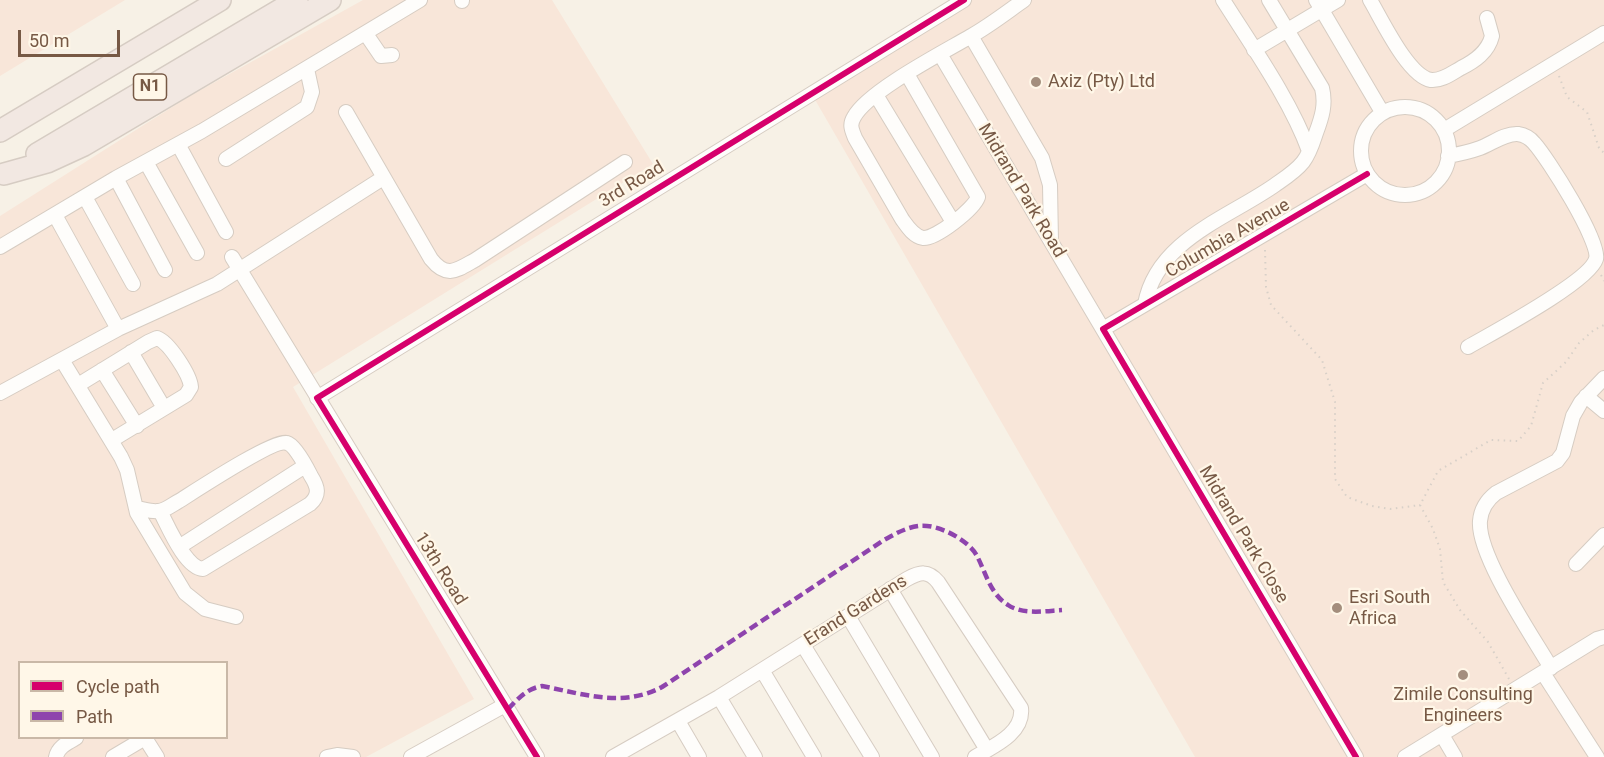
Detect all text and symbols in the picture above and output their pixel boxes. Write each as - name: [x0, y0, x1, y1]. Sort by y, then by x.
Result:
- scale bar: [21, 18, 123, 56]
- text: 50 m: [29, 30, 69, 51]
- place label: Axiz (Pty) Ltd: [1048, 71, 1155, 93]
- road number: N1: [134, 74, 166, 100]
- marker: Axiz (Pty) Ltd: [1029, 75, 1043, 89]
- street label: Midrand Park Road: [973, 120, 1069, 262]
- street label: 3rd Road: [596, 157, 668, 213]
- street label: Columbia Avenue: [1162, 195, 1294, 283]
- street label: Midrand Park Close: [1194, 462, 1292, 608]
- street label: 13th Road: [409, 529, 471, 609]
- street label: Erand Gardens: [801, 571, 911, 651]
- place label: Esri South Africa: [1349, 587, 1430, 630]
- marker: Esri South Africa: [1330, 601, 1344, 615]
- legend: [18, 661, 228, 739]
- marker: Zimile Consulting Engineers: [1456, 668, 1470, 682]
- text: Cycle path: [76, 676, 160, 697]
- place label: Zimile Consulting Engineers: [1393, 684, 1533, 726]
- text: Path: [76, 706, 113, 727]

